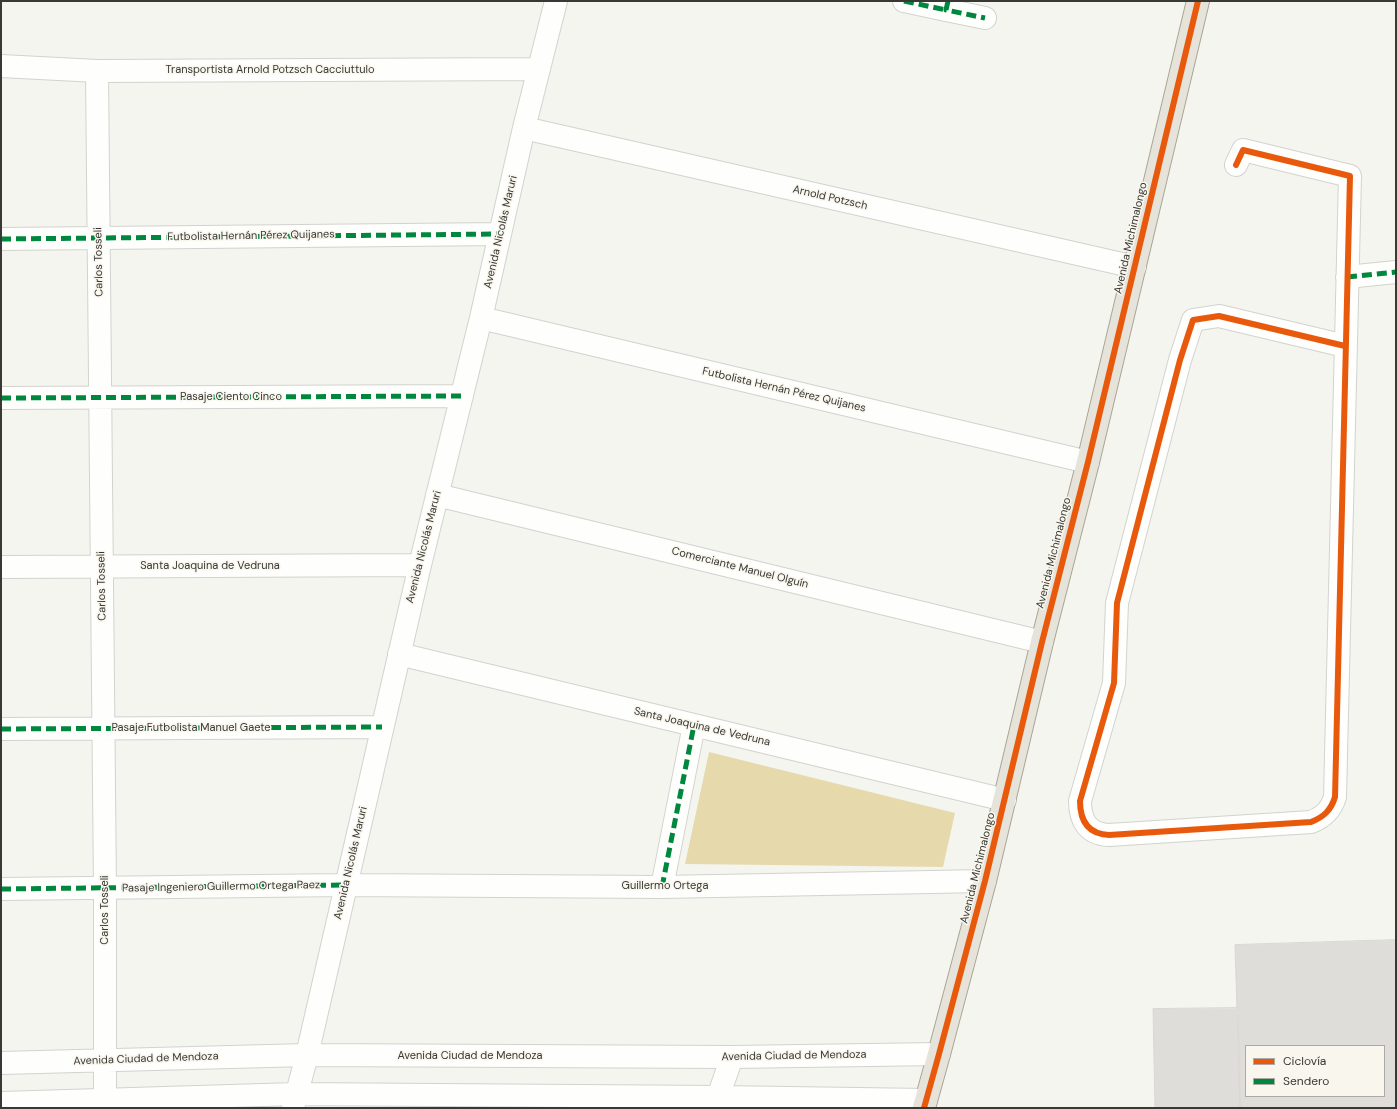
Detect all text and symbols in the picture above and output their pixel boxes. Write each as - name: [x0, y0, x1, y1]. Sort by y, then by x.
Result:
- street label: Transportista Arnold Potzsch Cacciuttulo: [166, 63, 374, 77]
- street label: Avenida Nicolás Maruri: [482, 174, 520, 290]
- street label: Avenida Michimalongo: [1112, 181, 1150, 295]
- street label: Arnold Potzsch: [791, 183, 869, 213]
- street label: Carlos Tosseli: [92, 227, 106, 297]
- street label: Futbolista Hernán Pérez Quijanes: [167, 228, 335, 244]
- street label: Futbolista Hernán Pérez Quijanes: [701, 365, 867, 415]
- street label: Pasaje Ciento Cinco: [180, 390, 282, 404]
- street label: Avenida Nicolás Maruri: [404, 489, 444, 605]
- street label: Avenida Michimalongo: [1034, 496, 1074, 610]
- street label: Comerciante Manuel Olguín: [670, 545, 810, 591]
- street label: Carlos Tosseli: [95, 551, 109, 621]
- street label: Santa Joaquina de Vedruna: [140, 559, 280, 573]
- street label: Santa Joaquina de Vedruna: [633, 705, 771, 749]
- street label: Pasaje Futbolista Manuel Gaete: [111, 721, 271, 735]
- street label: Avenida Nicolás Maruri: [332, 805, 370, 921]
- street label: Avenida Michimalongo: [958, 811, 998, 925]
- street label: Carlos Tosseli: [98, 875, 112, 945]
- street label: Pasaje Ingeniero Guillermo Ortega Paez: [122, 879, 320, 895]
- street label: Guillermo Ortega: [622, 879, 708, 893]
- legend: [1245, 1045, 1385, 1097]
- street label: Avenida Ciudad de Mendoza: [721, 1048, 867, 1064]
- street label: Avenida Ciudad de Mendoza: [397, 1049, 543, 1063]
- street label: Avenida Ciudad de Mendoza: [73, 1050, 219, 1068]
- text: Ciclovía: [1283, 1053, 1326, 1069]
- text: Sendero: [1283, 1073, 1329, 1089]

